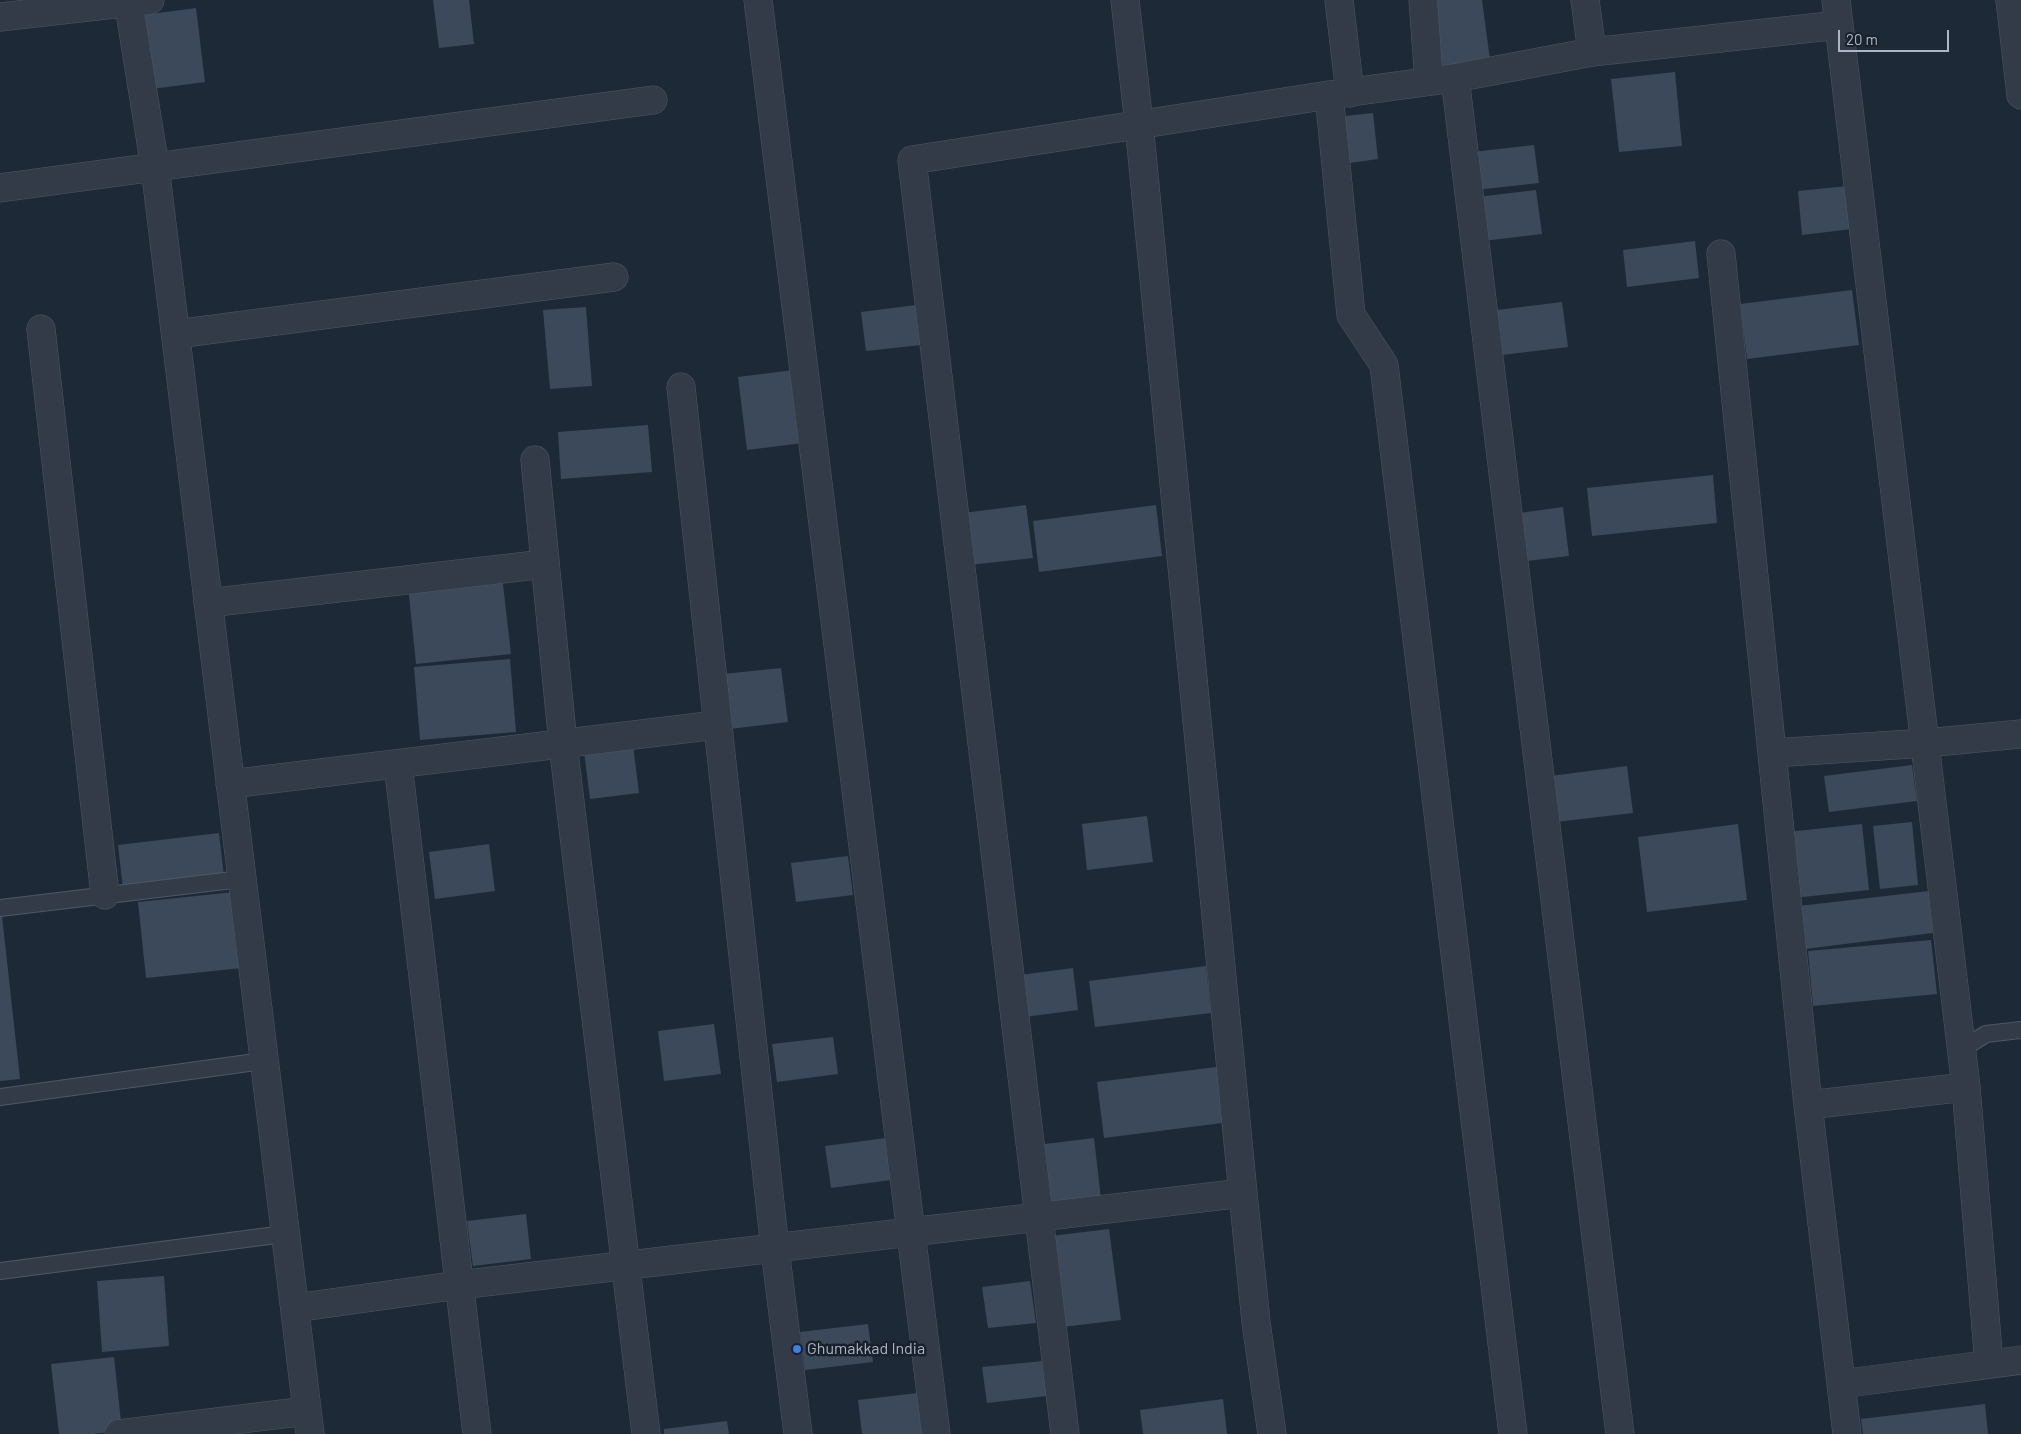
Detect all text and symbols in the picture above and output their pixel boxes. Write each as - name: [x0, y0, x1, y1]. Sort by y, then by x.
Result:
- scale bar: [1841, 20, 1952, 52]
- text: 20 m: [1846, 30, 1878, 48]
- place label: Ghumakkad India: [807, 1339, 925, 1359]
- marker: Ghumakkad India: [791, 1343, 803, 1355]

